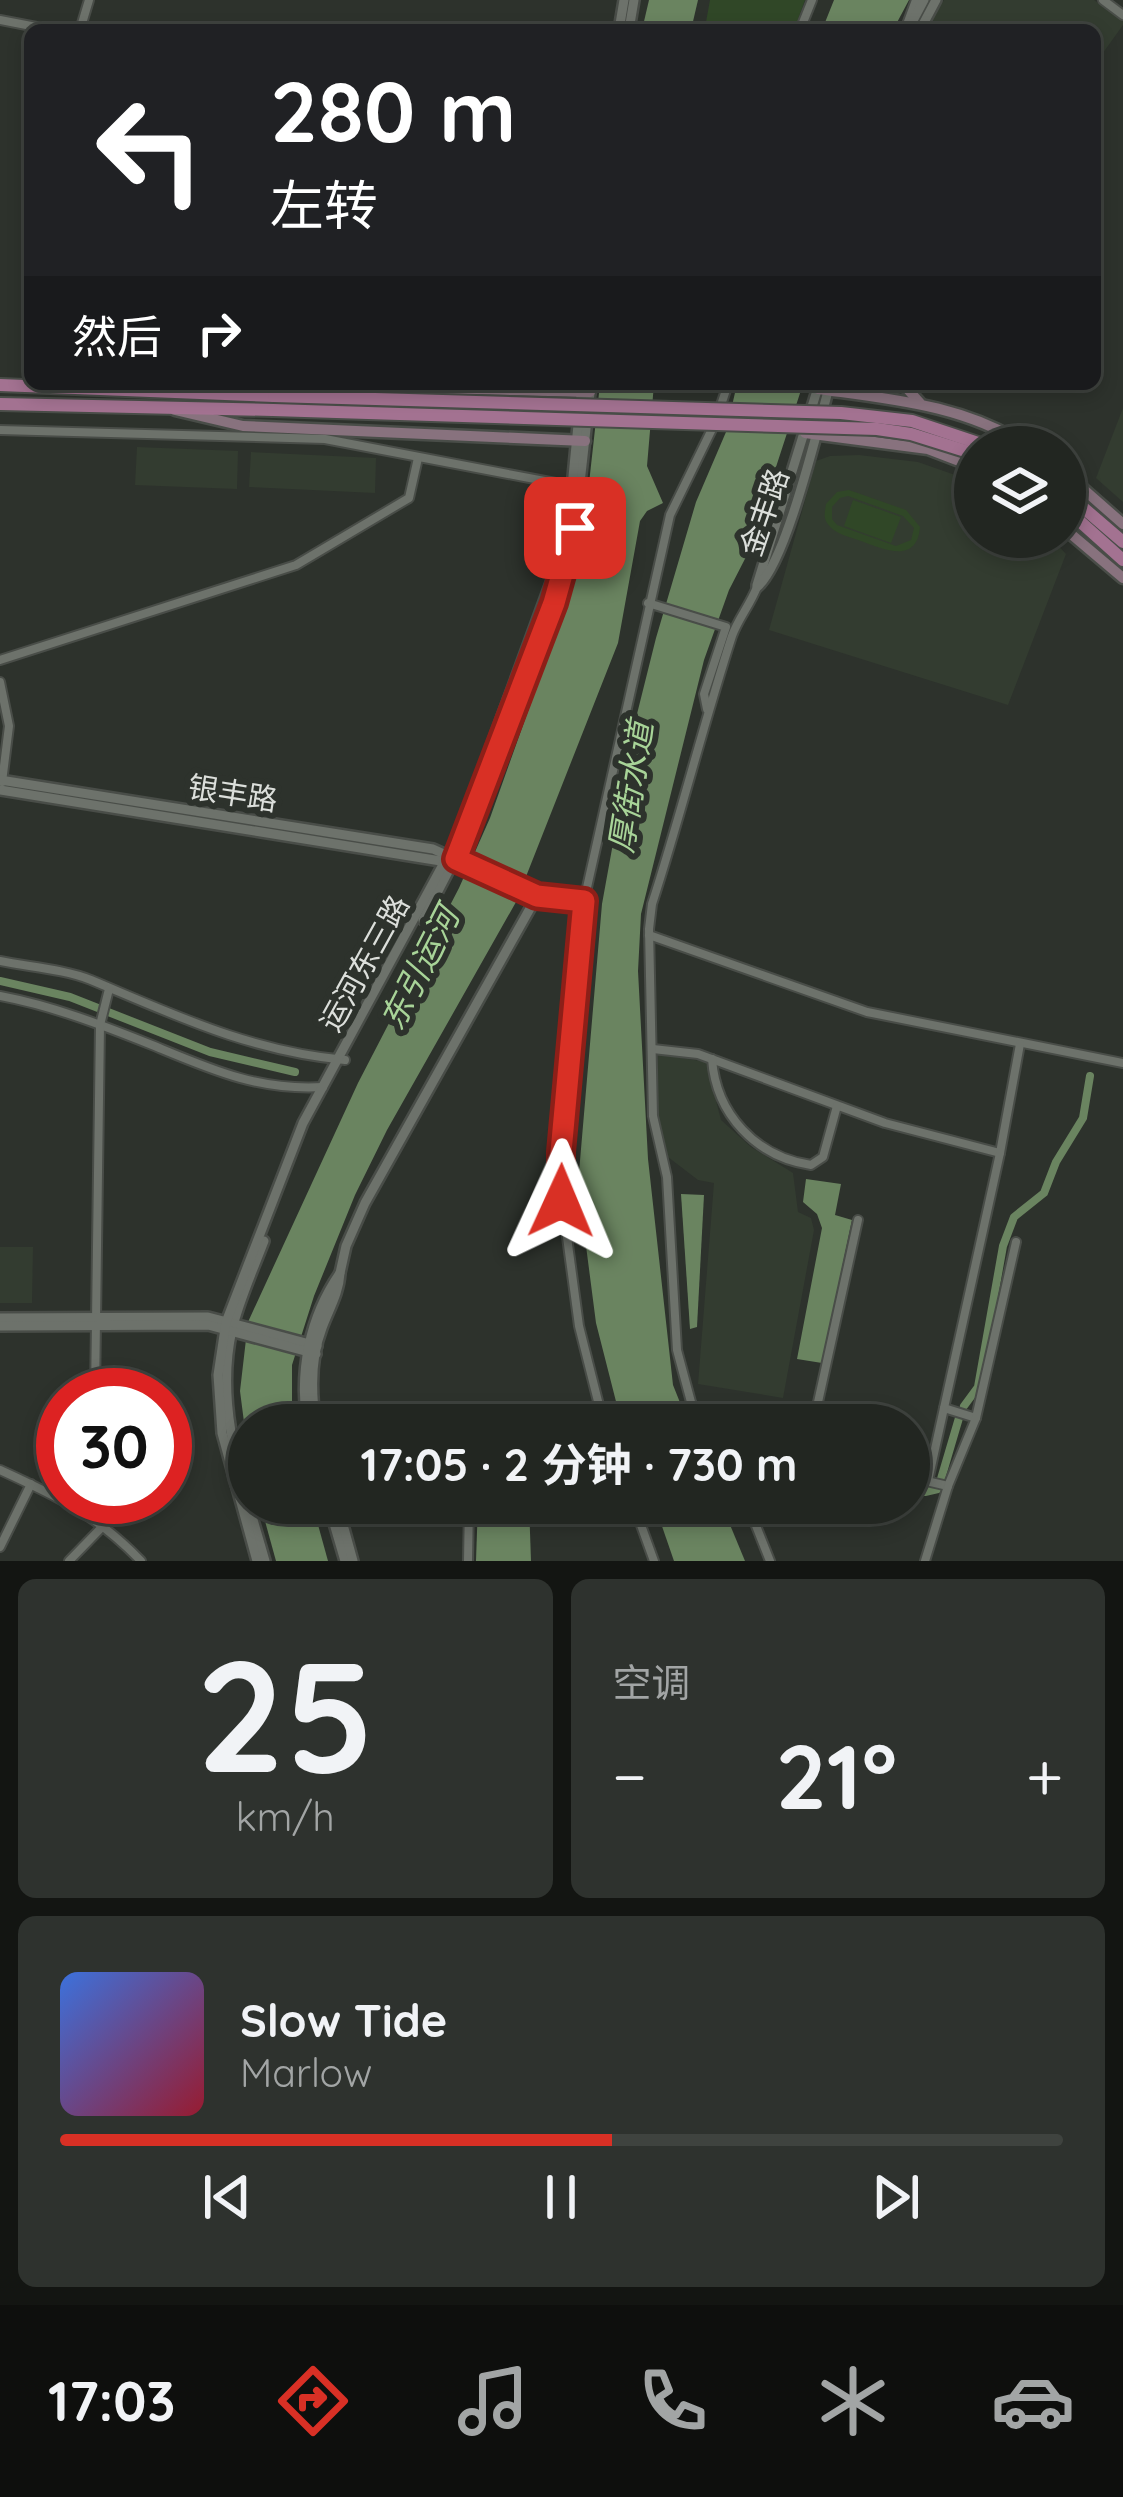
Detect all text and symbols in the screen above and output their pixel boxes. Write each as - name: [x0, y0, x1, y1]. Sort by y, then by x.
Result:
- text: 280 m: [270, 58, 516, 163]
- icon: left: [72, 72, 228, 228]
- text: 左转: [270, 171, 378, 239]
- icon: right: [186, 300, 252, 366]
- text: 然后: [72, 308, 162, 364]
- map controls: [954, 426, 1086, 558]
- button: layers: [954, 426, 1086, 558]
- street label: 金丰路: [731, 463, 797, 561]
- pin: [524, 477, 626, 579]
- icon: arrive: [542, 495, 608, 561]
- water label: 厚街水道: [599, 714, 661, 855]
- street label: 银丰路: [186, 767, 280, 819]
- street label: 运河东三路: [311, 888, 417, 1038]
- water label: 东引运河: [371, 895, 470, 1036]
- position arrow: [498, 1138, 624, 1264]
- speed limit sign: 30: [36, 1368, 192, 1524]
- text: 17:05 · 2 分钟 · 730 m: [360, 1436, 798, 1492]
- text: 25: [196, 1616, 375, 1811]
- text: 空调: [613, 1658, 691, 1707]
- text: 21°: [776, 1719, 897, 1832]
- text: −: [613, 1734, 647, 1817]
- text: +: [1026, 1734, 1063, 1817]
- text: km/h: [236, 1792, 335, 1841]
- text: Slow Tide: [240, 1992, 447, 2048]
- text: Marlow: [240, 2048, 372, 2097]
- icon: previous: [194, 2164, 260, 2230]
- icon: pause: [528, 2164, 594, 2230]
- icon: next: [863, 2164, 929, 2230]
- icon: directions: [271, 2359, 355, 2443]
- icon: music: [451, 2359, 535, 2443]
- icon: phone: [631, 2359, 715, 2443]
- icon: climate: [811, 2359, 895, 2443]
- icon: car: [991, 2359, 1075, 2443]
- text: 17:03: [48, 2367, 176, 2435]

